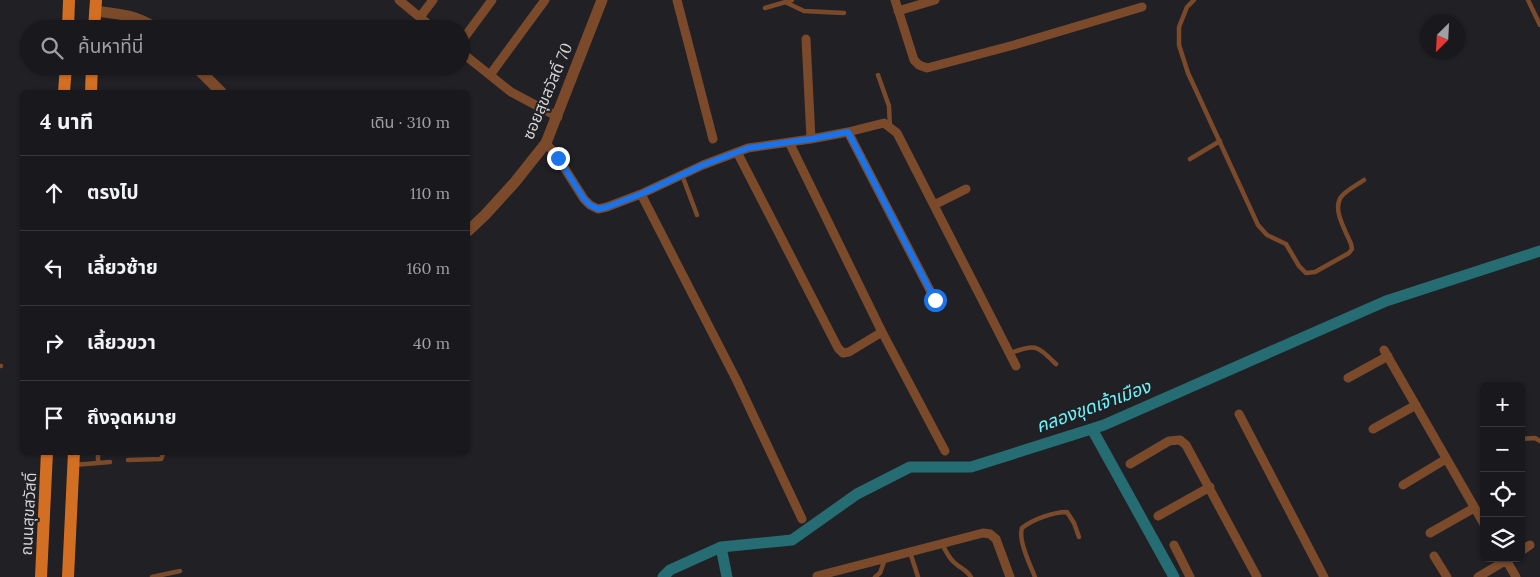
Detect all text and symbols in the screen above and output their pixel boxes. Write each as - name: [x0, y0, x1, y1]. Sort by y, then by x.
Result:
- north arrow: [1420, 15, 1465, 60]
- search box: [20, 20, 470, 75]
- icon: search: [38, 34, 66, 62]
- text: ค้นหาที่นี่: [78, 34, 143, 58]
- street label: ซอยสุขสวัสดิ์ 70: [518, 40, 576, 142]
- text: 4 นาที: [40, 108, 93, 135]
- text: เดิน · 310 m: [370, 112, 450, 132]
- route end: [547, 147, 570, 170]
- icon: ahead: [40, 179, 68, 207]
- text: ตรงไป: [87, 180, 139, 204]
- text: 110 m: [410, 183, 450, 203]
- icon: left: [40, 254, 68, 282]
- text: เลี้ยวซ้าย: [87, 255, 158, 279]
- text: 160 m: [406, 258, 450, 278]
- route start: [924, 289, 947, 312]
- icon: right: [40, 329, 68, 357]
- text: เลี้ยวขวา: [87, 330, 156, 354]
- text: 40 m: [413, 333, 450, 353]
- water label: คลองขุดเจ้าเมือง: [1033, 374, 1155, 437]
- map controls: [1480, 382, 1525, 562]
- button: +: [1480, 382, 1525, 427]
- icon: arrive: [40, 404, 68, 432]
- text: ถึงจุดหมาย: [87, 405, 177, 429]
- button: −: [1480, 427, 1525, 472]
- street label: ถนนสุขสวัสดิ์: [16, 472, 40, 556]
- button: locate: [1480, 472, 1525, 517]
- button: layers: [1480, 517, 1525, 562]

